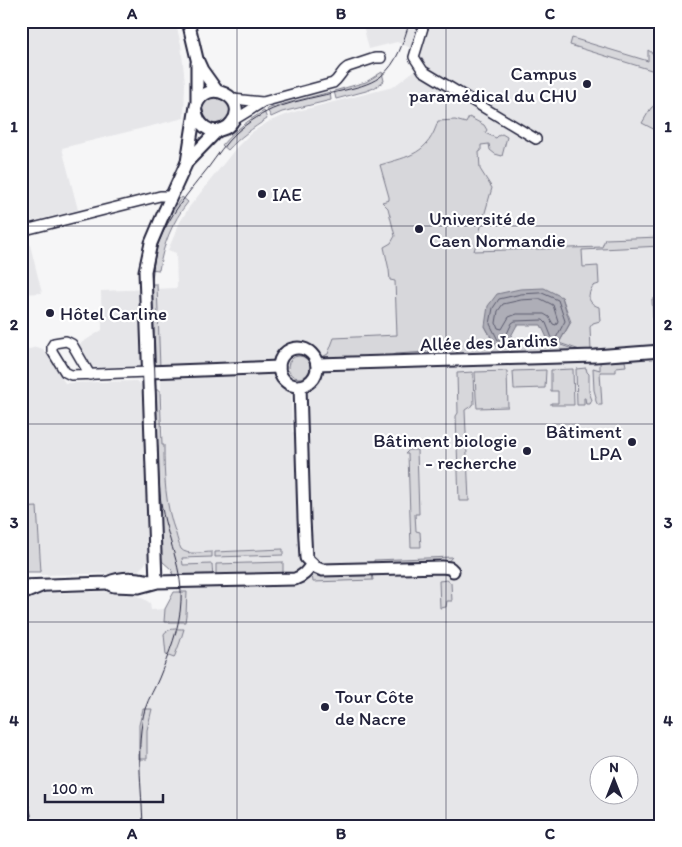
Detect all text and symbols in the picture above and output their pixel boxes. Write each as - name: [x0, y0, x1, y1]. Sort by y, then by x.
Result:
- text: A: [126, 4, 138, 23]
- text: B: [336, 4, 347, 23]
- text: C: [545, 4, 556, 23]
- place label: Campus paramédical du CHU: [409, 62, 577, 107]
- marker: Campus paramédical du CHU: [581, 78, 593, 90]
- text: 1: [10, 117, 18, 136]
- text: 1: [664, 117, 672, 136]
- place label: IAE: [272, 183, 302, 206]
- marker: IAE: [256, 188, 268, 200]
- place label: Université de Caen Normandie: [429, 207, 566, 252]
- marker: Université de Caen Normandie: [413, 223, 425, 235]
- place label: Hôtel Carline: [60, 302, 167, 325]
- marker: Hôtel Carline: [44, 307, 56, 319]
- text: 2: [10, 315, 19, 334]
- text: 2: [664, 315, 673, 334]
- street label: Allée des Jardins: [420, 328, 558, 356]
- place label: Bâtiment LPA: [546, 420, 622, 465]
- place label: Bâtiment biologie - recherche: [373, 429, 517, 474]
- marker: Bâtiment LPA: [626, 436, 638, 448]
- marker: Bâtiment biologie - recherche: [521, 445, 533, 457]
- text: 3: [10, 513, 19, 532]
- text: 3: [664, 513, 673, 532]
- place label: Tour Côte de Nacre: [335, 685, 414, 730]
- marker: Tour Côte de Nacre: [319, 701, 331, 713]
- text: 4: [9, 711, 19, 730]
- text: 4: [663, 711, 673, 730]
- north arrow: [590, 754, 640, 804]
- text: N: [609, 759, 619, 776]
- scale bar: [45, 772, 162, 804]
- text: 100 m: [52, 780, 94, 798]
- text: A: [126, 824, 138, 843]
- text: B: [336, 824, 347, 843]
- text: C: [545, 824, 556, 843]

